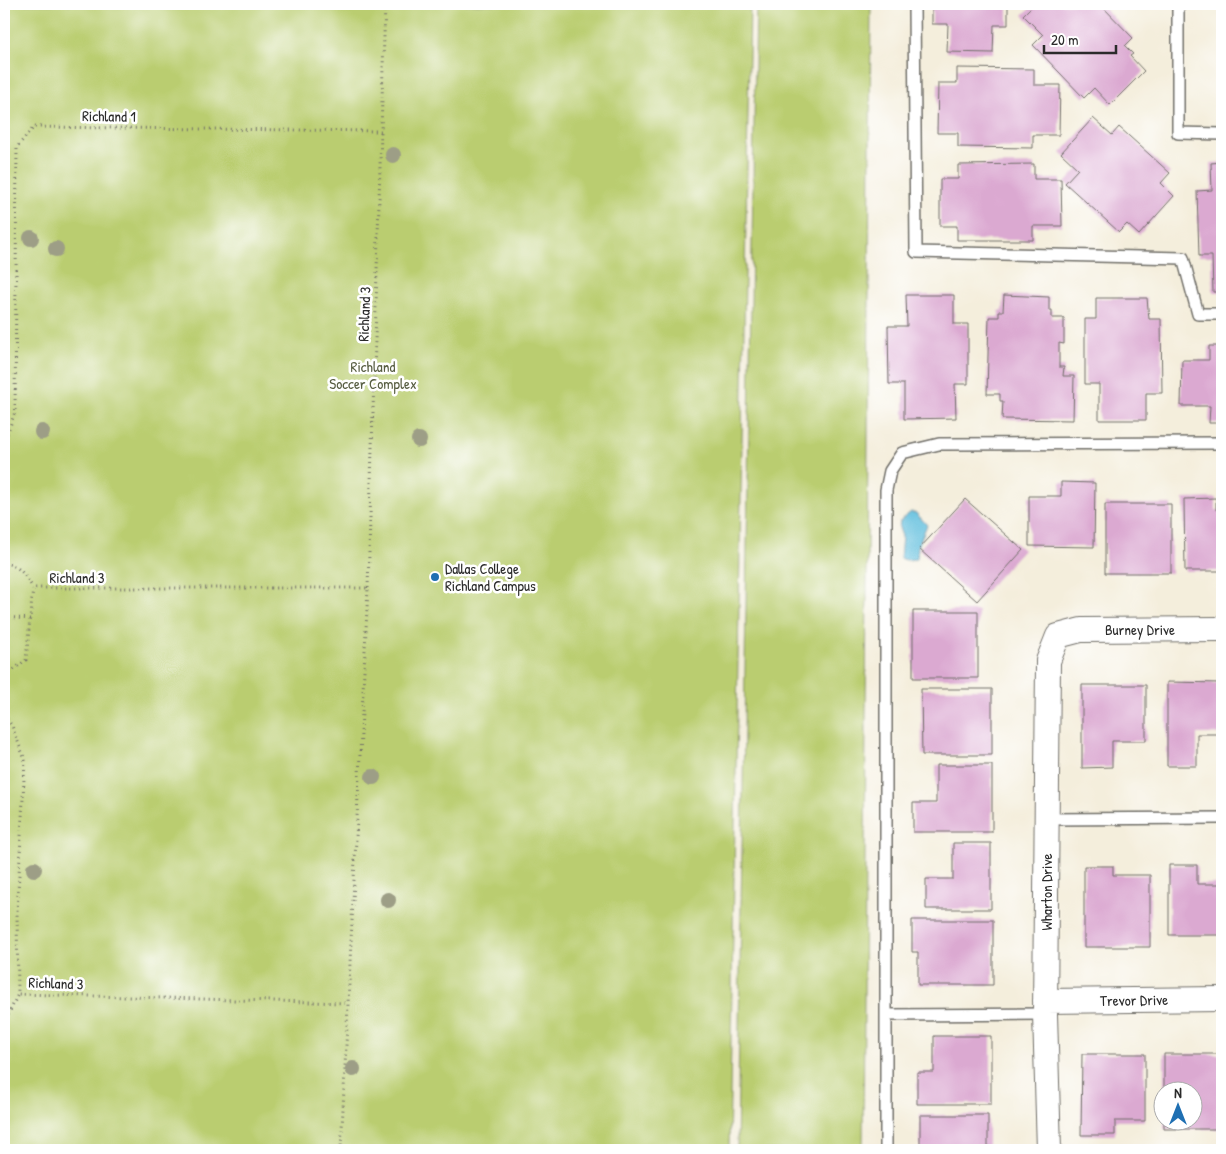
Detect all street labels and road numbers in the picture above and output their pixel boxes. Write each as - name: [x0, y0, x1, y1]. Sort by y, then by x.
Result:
- street label: Richland 1: [82, 105, 136, 127]
- street label: Richland 3: [353, 286, 375, 342]
- street label: Richland 3: [50, 567, 105, 588]
- street label: Burney Drive: [1105, 619, 1175, 640]
- street label: Wharton Drive: [1036, 854, 1057, 930]
- street label: Richland 3: [28, 972, 84, 994]
- street label: Trevor Drive: [1100, 989, 1168, 1011]

